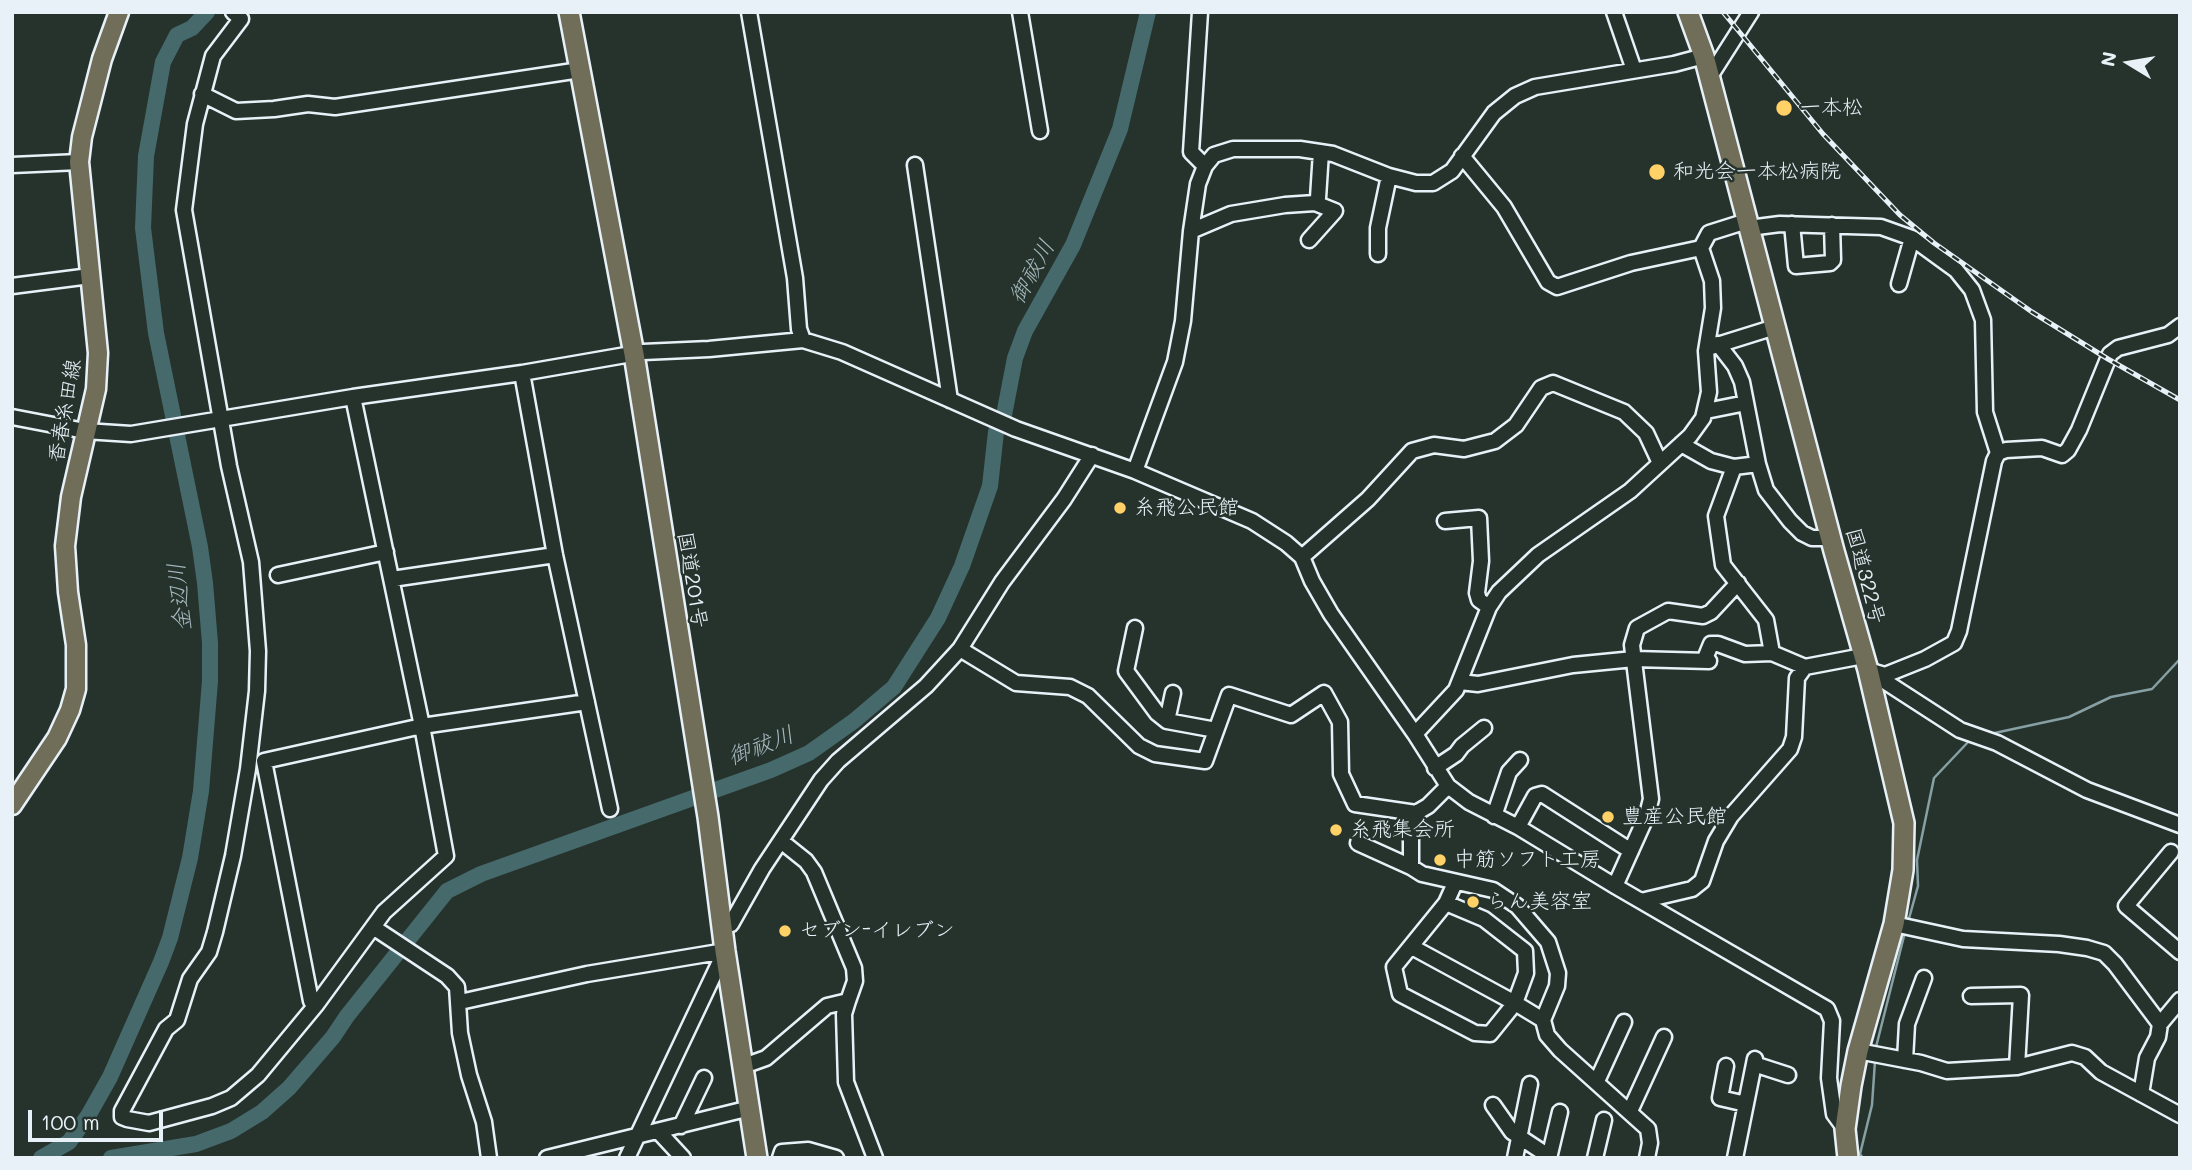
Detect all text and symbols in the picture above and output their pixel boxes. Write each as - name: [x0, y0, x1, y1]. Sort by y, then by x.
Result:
- north arrow: [2094, 28, 2164, 98]
- text: N: [2094, 49, 2122, 68]
- place label: 一本松: [1800, 95, 1863, 121]
- marker: 一本松: [1774, 98, 1794, 118]
- place label: 和光会一本松病院: [1673, 159, 1841, 185]
- marker: 和光会一本松病院: [1647, 162, 1667, 182]
- water label: 御祓川: [1003, 235, 1061, 309]
- street label: 香春糸田線: [43, 357, 87, 465]
- place label: 糸飛公民館: [1134, 495, 1239, 521]
- marker: 糸飛公民館: [1112, 500, 1128, 516]
- street label: 国道322号: [1840, 525, 1890, 627]
- street label: 国道201号: [672, 530, 712, 630]
- water label: 金辺川: [163, 561, 197, 633]
- water label: 御祓川: [724, 721, 798, 771]
- place label: 豊産公民館: [1622, 804, 1727, 830]
- marker: 豊産公民館: [1600, 809, 1616, 825]
- place label: 糸飛集会所: [1350, 817, 1455, 843]
- marker: 糸飛集会所: [1328, 822, 1344, 838]
- place label: 中筋ソフト工房: [1454, 847, 1601, 873]
- marker: 中筋ソフト工房: [1432, 852, 1448, 868]
- place label: らん美容室: [1487, 889, 1592, 915]
- marker: らん美容室: [1465, 894, 1481, 910]
- place label: セブン-イレブン: [799, 918, 955, 944]
- marker: セブン-イレブン: [777, 923, 793, 939]
- scale bar: [32, 1096, 166, 1140]
- text: 100 m: [41, 1108, 100, 1135]

